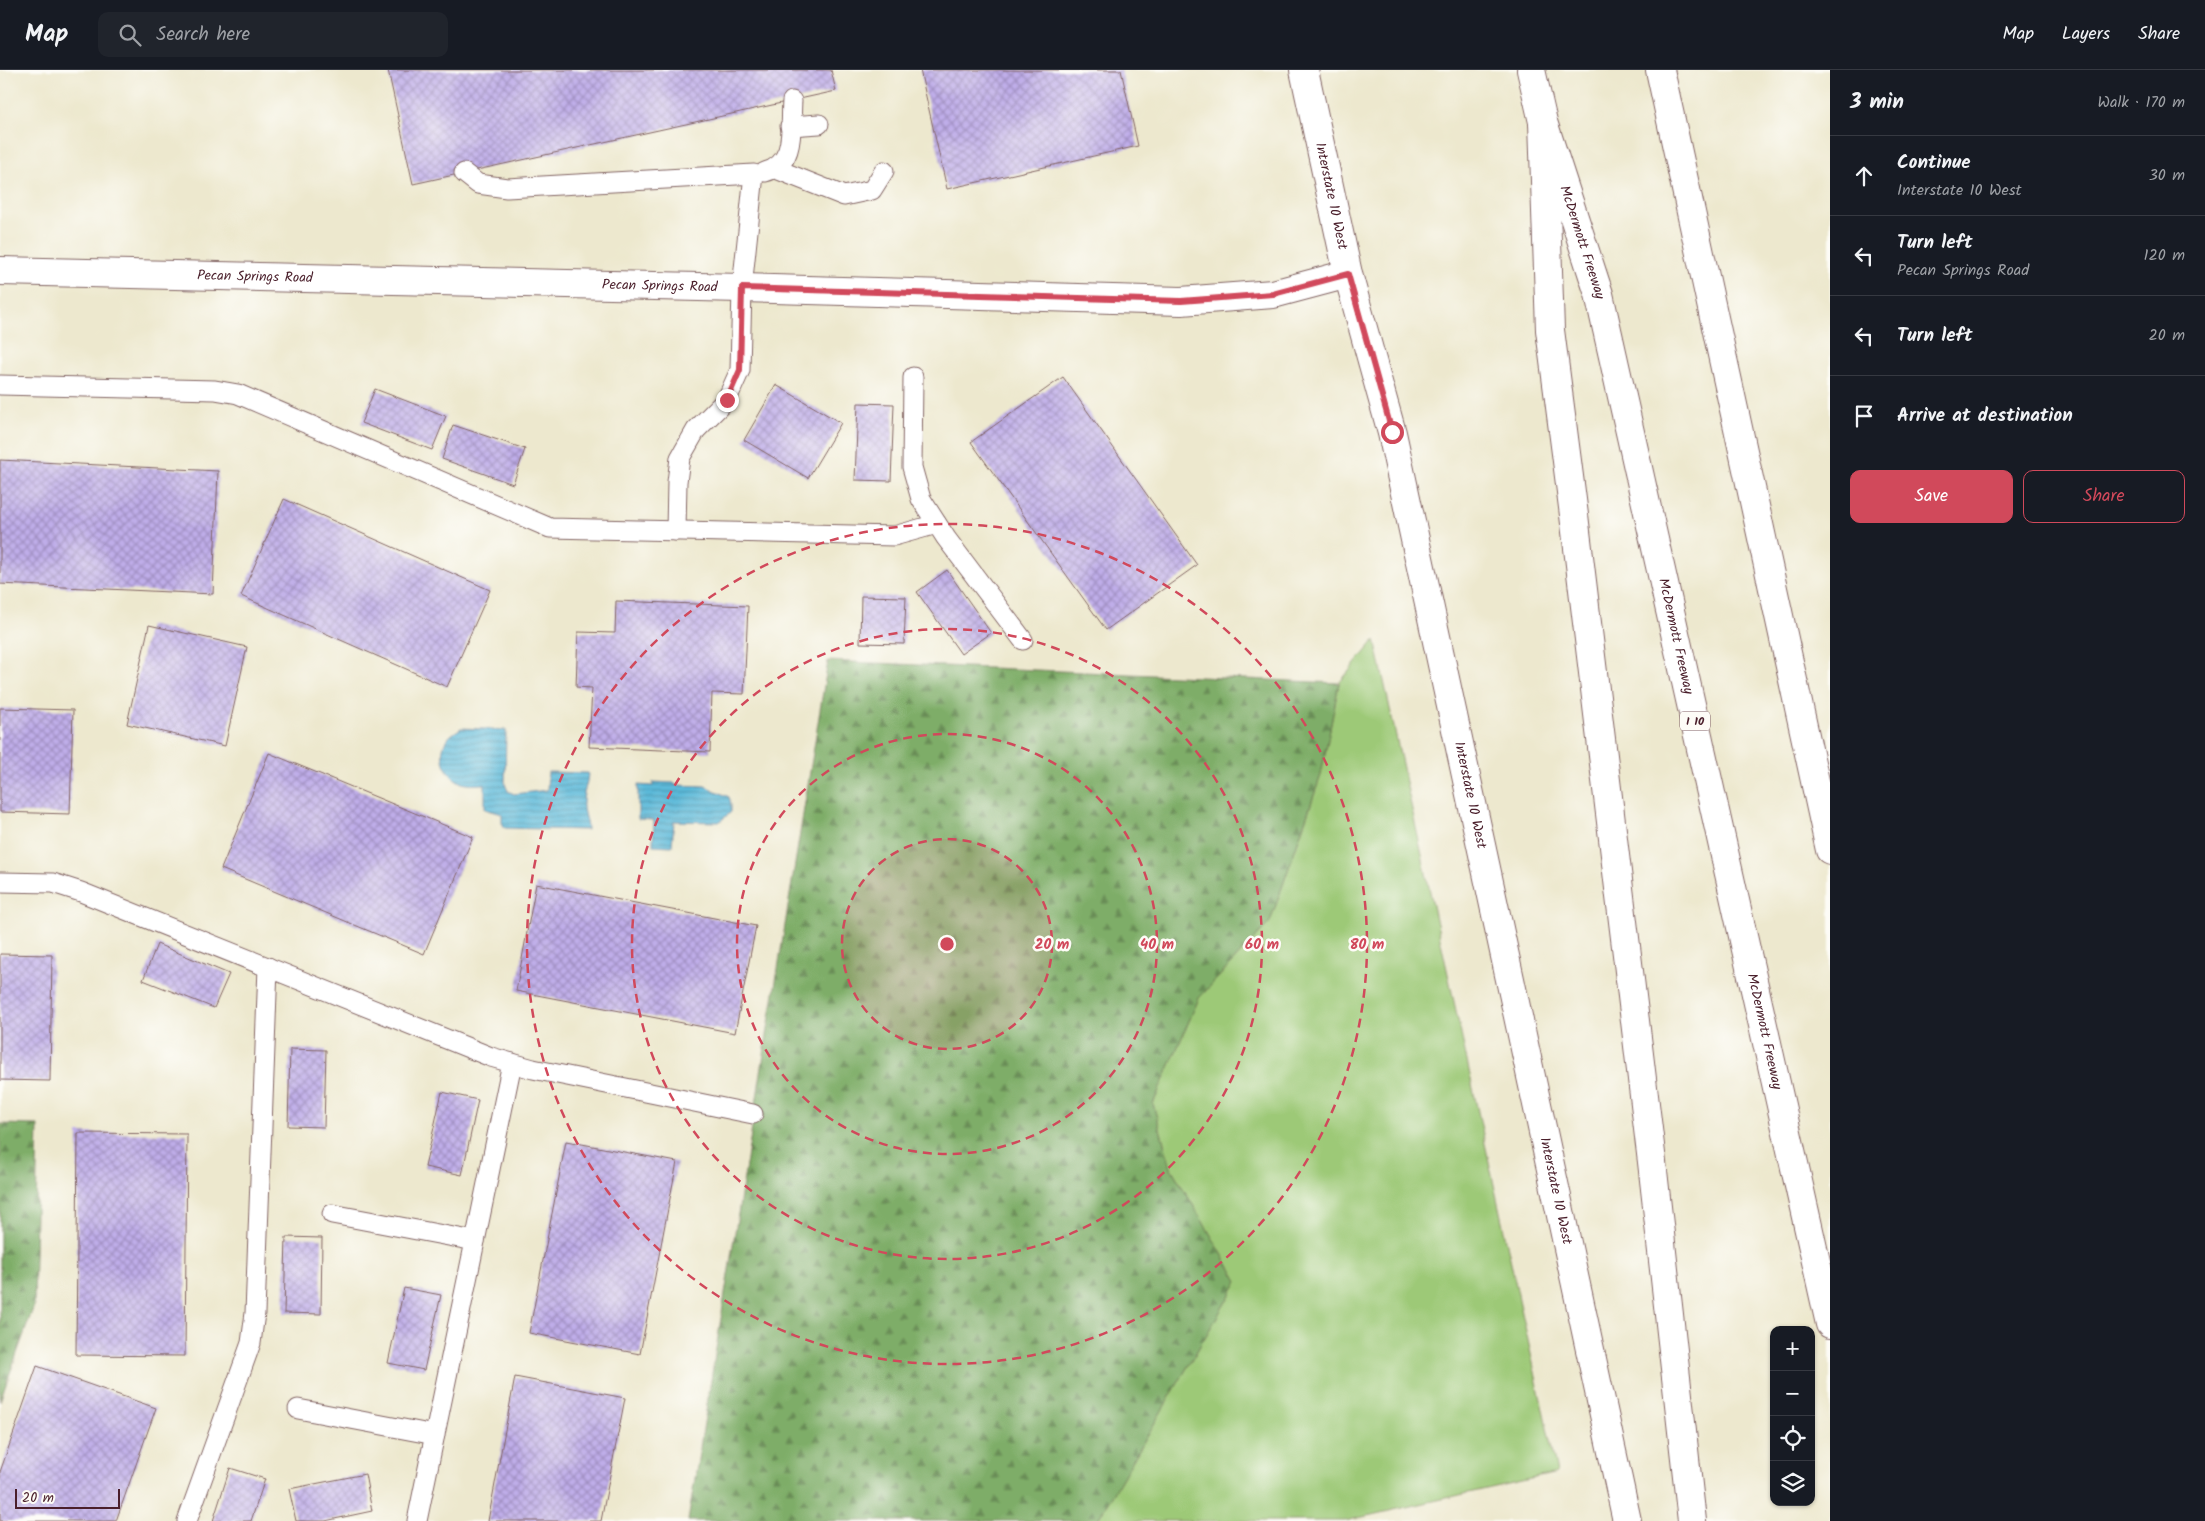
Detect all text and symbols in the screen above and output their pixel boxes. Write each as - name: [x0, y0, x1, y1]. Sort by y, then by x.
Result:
- search box: [98, 12, 448, 57]
- text: Map: [25, 15, 68, 54]
- text: Search here: [156, 20, 250, 50]
- text: Map: [2003, 20, 2034, 49]
- text: Layers: [2062, 20, 2110, 49]
- text: Share: [2138, 20, 2180, 49]
- icon: search: [116, 21, 144, 49]
- text: 3 min: [1850, 86, 1904, 119]
- text: Walk · 170 m: [2097, 90, 2185, 115]
- street label: Interstate 10 West: [1309, 140, 1354, 252]
- text: Continue: [1897, 148, 1970, 178]
- icon: ahead: [1850, 162, 1878, 190]
- text: 30 m: [2149, 163, 2185, 188]
- text: Interstate 10 West: [1897, 178, 2022, 203]
- street label: McDermott Freeway: [1553, 183, 1611, 302]
- text: Turn left: [1897, 228, 1972, 258]
- icon: left: [1850, 242, 1878, 270]
- text: 120 m: [2144, 243, 2185, 268]
- text: Pecan Springs Road: [1897, 258, 2029, 283]
- street label: Pecan Springs Road: [197, 265, 314, 289]
- street label: Pecan Springs Road: [602, 274, 719, 298]
- text: Turn left: [1897, 321, 1972, 351]
- icon: left: [1850, 322, 1878, 350]
- text: 20 m: [2149, 323, 2185, 348]
- route end: [716, 389, 739, 412]
- text: Arrive at destination: [1897, 401, 2073, 431]
- icon: arrive: [1850, 402, 1878, 430]
- route start: [1381, 421, 1404, 444]
- button: Save: [1850, 470, 2013, 523]
- button: Share: [2023, 470, 2185, 523]
- street label: McDermott Freeway: [1652, 576, 1700, 697]
- road number: I 10: [1680, 711, 1710, 730]
- street label: Interstate 10 West: [1448, 739, 1493, 851]
- text: 20 m: [1035, 933, 1069, 957]
- text: 40 m: [1140, 933, 1174, 957]
- text: 60 m: [1245, 933, 1279, 957]
- text: 80 m: [1350, 933, 1384, 957]
- centre of rings: [938, 935, 956, 953]
- street label: McDermott Freeway: [1741, 971, 1788, 1092]
- street label: Interstate 10 West: [1533, 1135, 1578, 1247]
- map controls: [1770, 1326, 1815, 1506]
- button: +: [1770, 1326, 1815, 1371]
- button: −: [1770, 1371, 1815, 1416]
- button: locate: [1770, 1416, 1815, 1461]
- button: layers: [1770, 1461, 1815, 1506]
- scale bar: [15, 1486, 120, 1509]
- text: 20 m: [22, 1487, 54, 1509]

